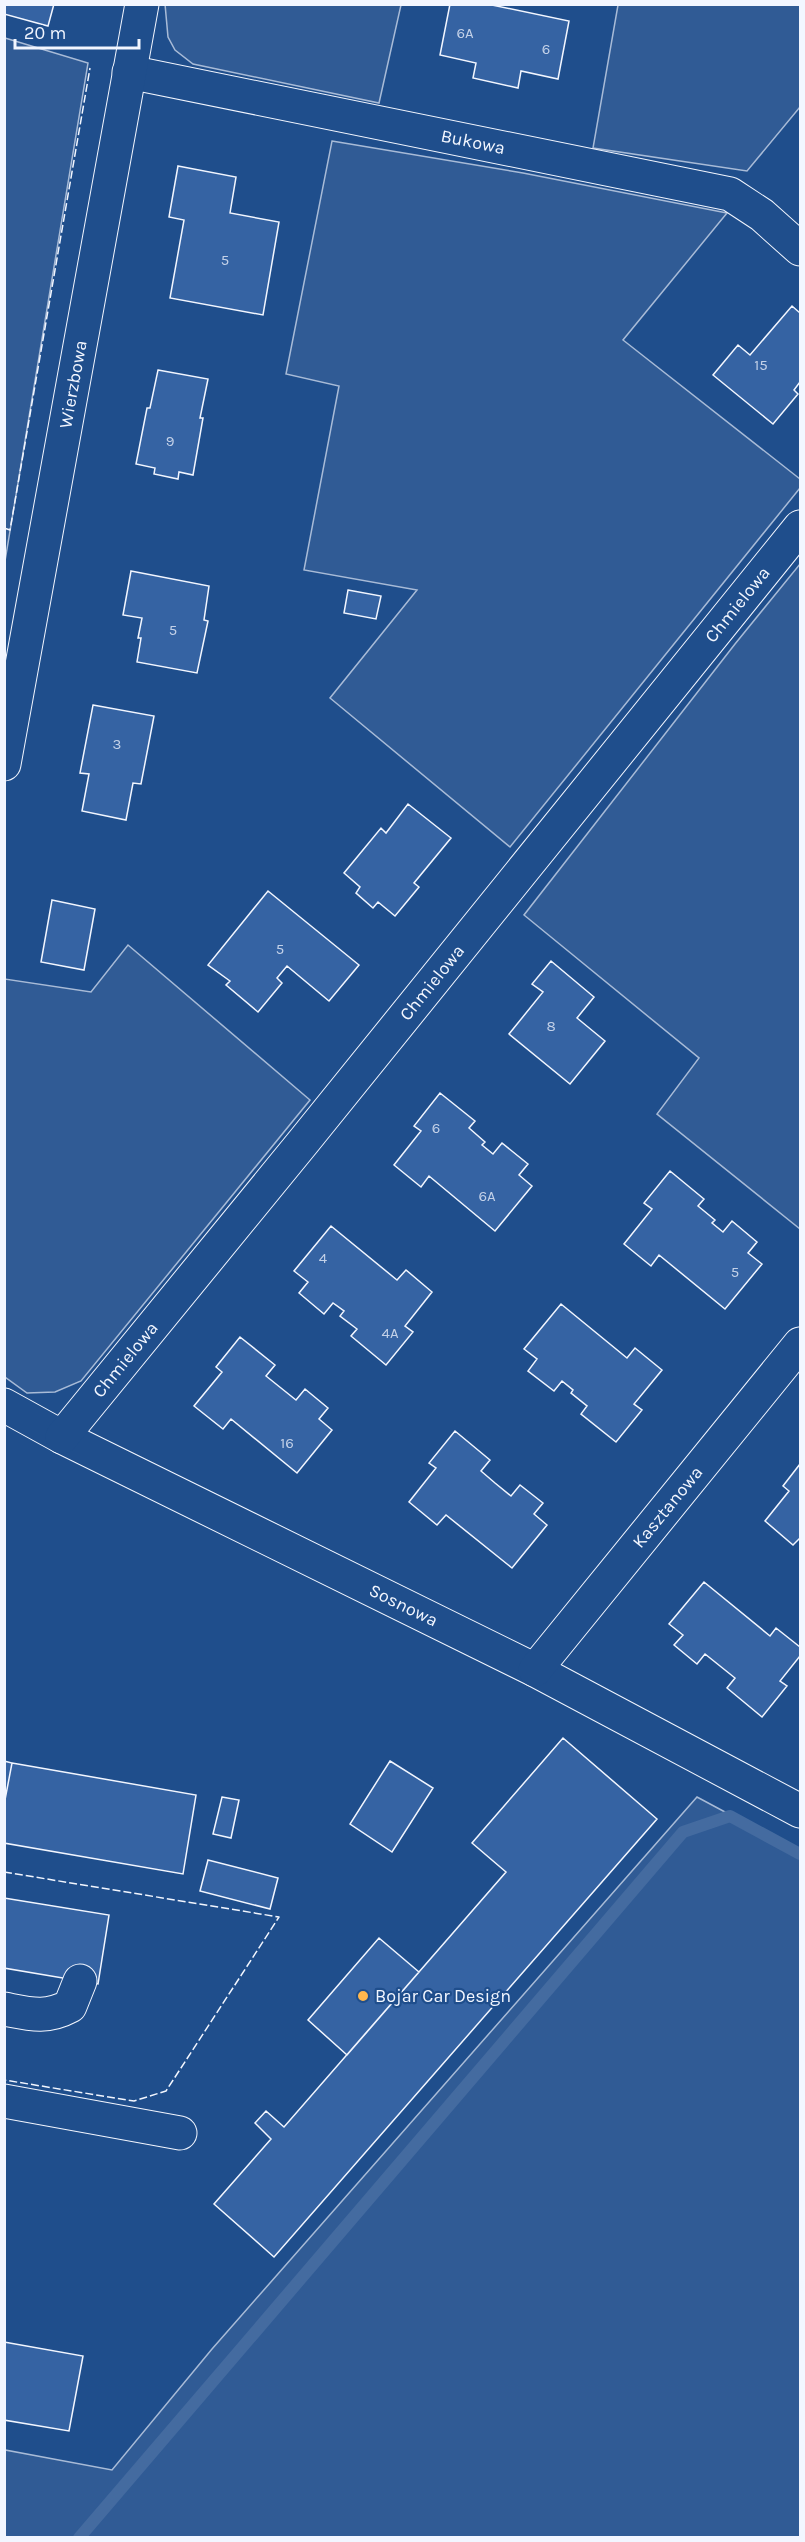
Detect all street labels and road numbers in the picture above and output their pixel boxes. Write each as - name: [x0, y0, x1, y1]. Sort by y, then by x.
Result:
- street label: Bukowa: [439, 125, 507, 159]
- street label: Wierzbowa: [54, 338, 92, 430]
- street label: Chmielowa: [700, 562, 775, 647]
- street label: Chmielowa: [395, 940, 469, 1025]
- street label: Chmielowa: [88, 1317, 163, 1402]
- street label: Kasztanowa: [628, 1462, 707, 1552]
- street label: Sosnowa: [366, 1579, 442, 1631]

